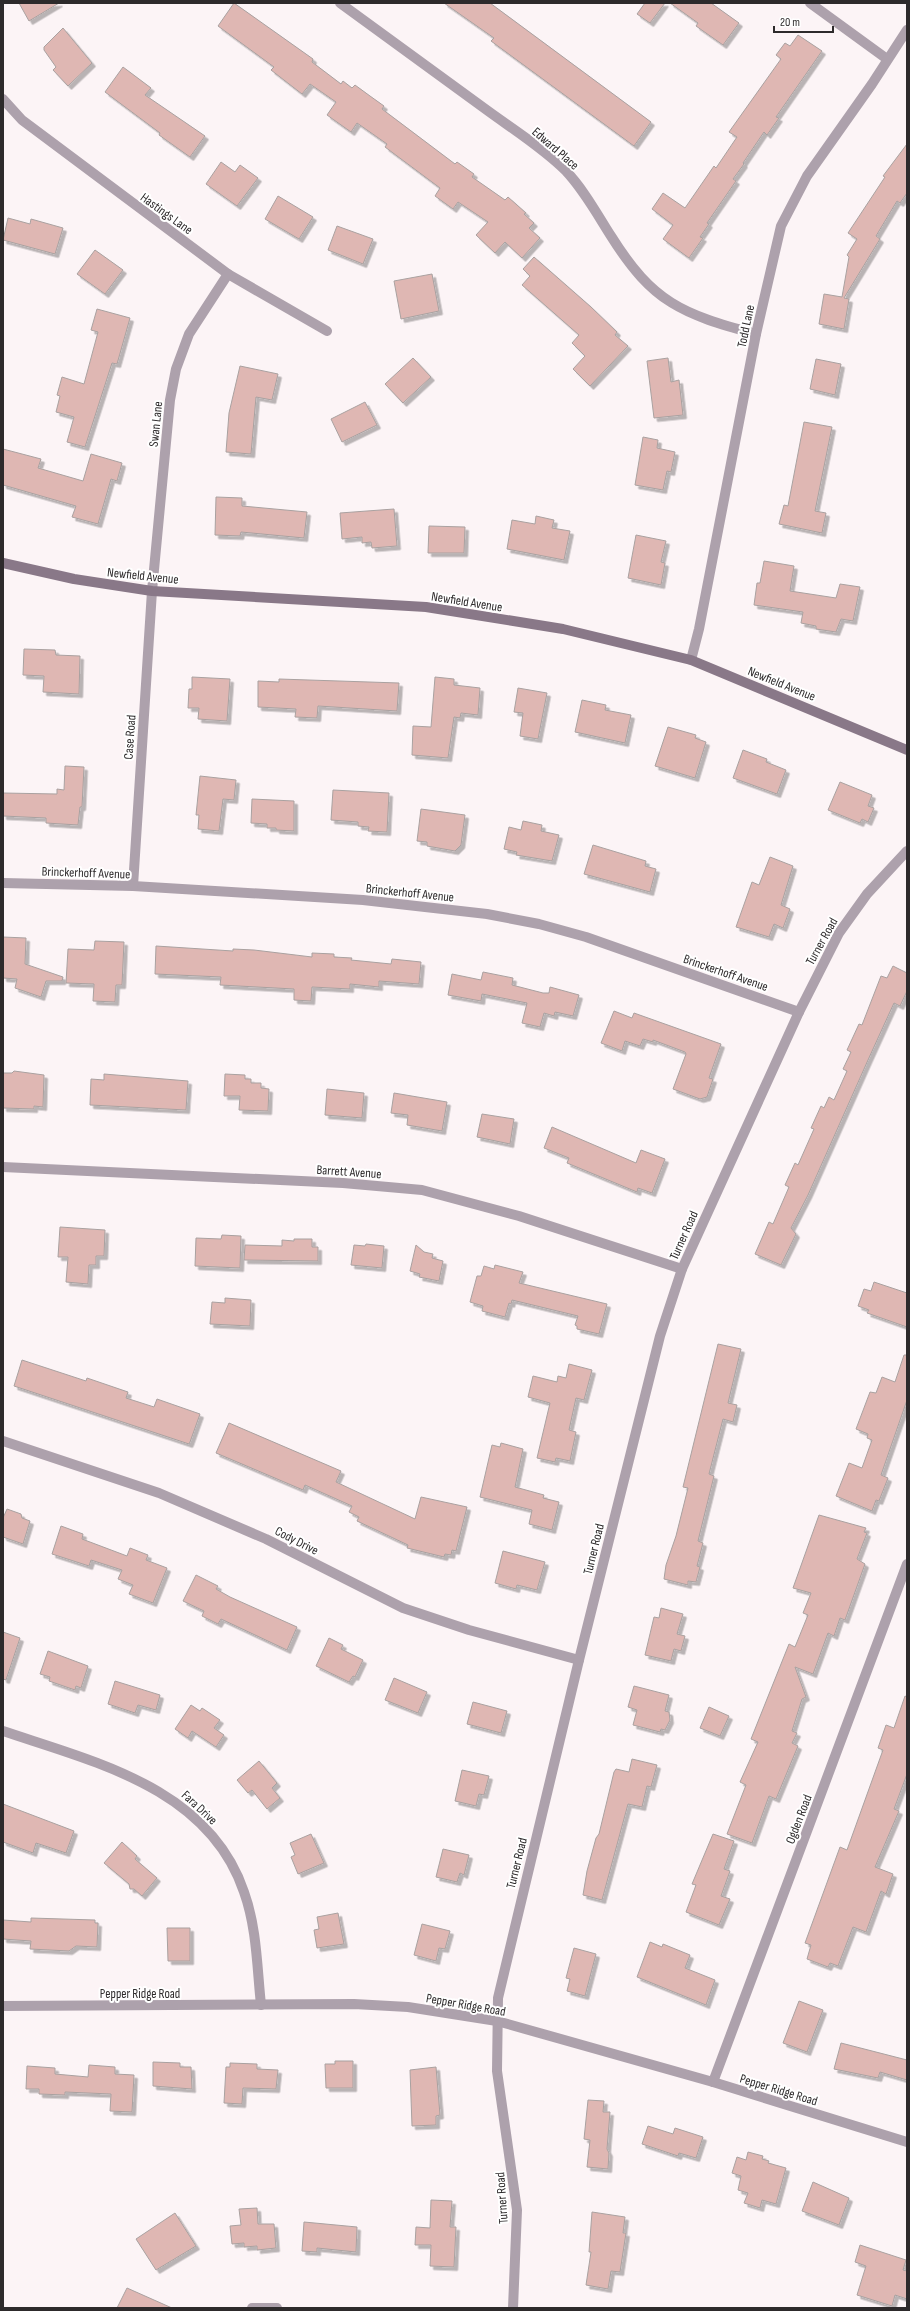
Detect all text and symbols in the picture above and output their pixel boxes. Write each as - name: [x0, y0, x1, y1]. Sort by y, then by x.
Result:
- scale bar: [774, 8, 833, 34]
- text: 20 m: [780, 15, 800, 30]
- street label: Edward Place: [529, 124, 582, 174]
- street label: Hastings Lane: [137, 189, 196, 238]
- street label: Todd Lane: [734, 303, 758, 349]
- street label: Swan Lane: [146, 400, 166, 448]
- street label: Newfield Avenue: [106, 564, 179, 588]
- street label: Newfield Avenue: [430, 588, 504, 615]
- street label: Newfield Avenue: [745, 663, 818, 705]
- street label: Case Road: [120, 714, 140, 760]
- street label: Brinckerhoff Avenue: [41, 863, 131, 883]
- street label: Brinckerhoff Avenue: [365, 880, 455, 906]
- street label: Turner Road: [802, 915, 841, 968]
- street label: Brinckerhoff Avenue: [681, 951, 770, 995]
- street label: Barrett Avenue: [316, 1162, 382, 1182]
- street label: Turner Road: [666, 1209, 702, 1262]
- street label: Turner Road: [580, 1522, 608, 1576]
- street label: Cody Drive: [272, 1523, 321, 1559]
- street label: Fara Drive: [178, 1787, 220, 1828]
- street label: Ogden Road: [782, 1792, 816, 1846]
- street label: Turner Road: [503, 1836, 531, 1890]
- street label: Pepper Ridge Road: [100, 1986, 180, 2002]
- street label: Pepper Ridge Road: [425, 1990, 507, 2020]
- street label: Pepper Ridge Road: [738, 2071, 820, 2109]
- street label: Turner Road: [492, 2172, 512, 2224]

